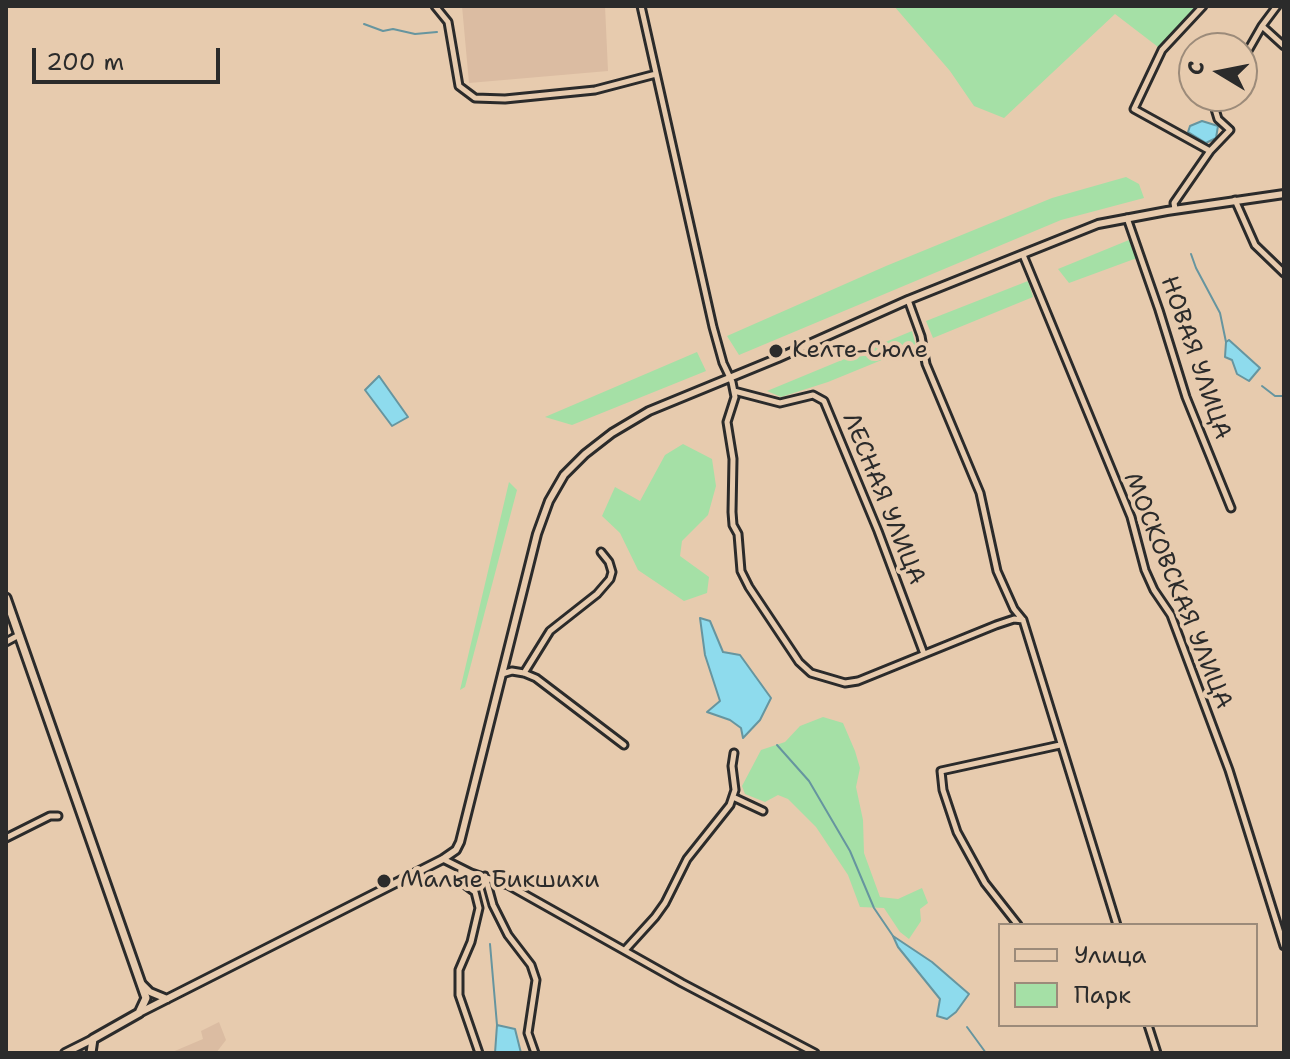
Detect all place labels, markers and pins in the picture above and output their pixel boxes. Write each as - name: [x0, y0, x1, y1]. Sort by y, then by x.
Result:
- place label: Келте-Сюле: [792, 337, 928, 365]
- marker: Келте-Сюле: [767, 342, 785, 360]
- place label: Малые Бикшихи: [400, 867, 600, 895]
- marker: Малые Бикшихи: [375, 872, 393, 890]

